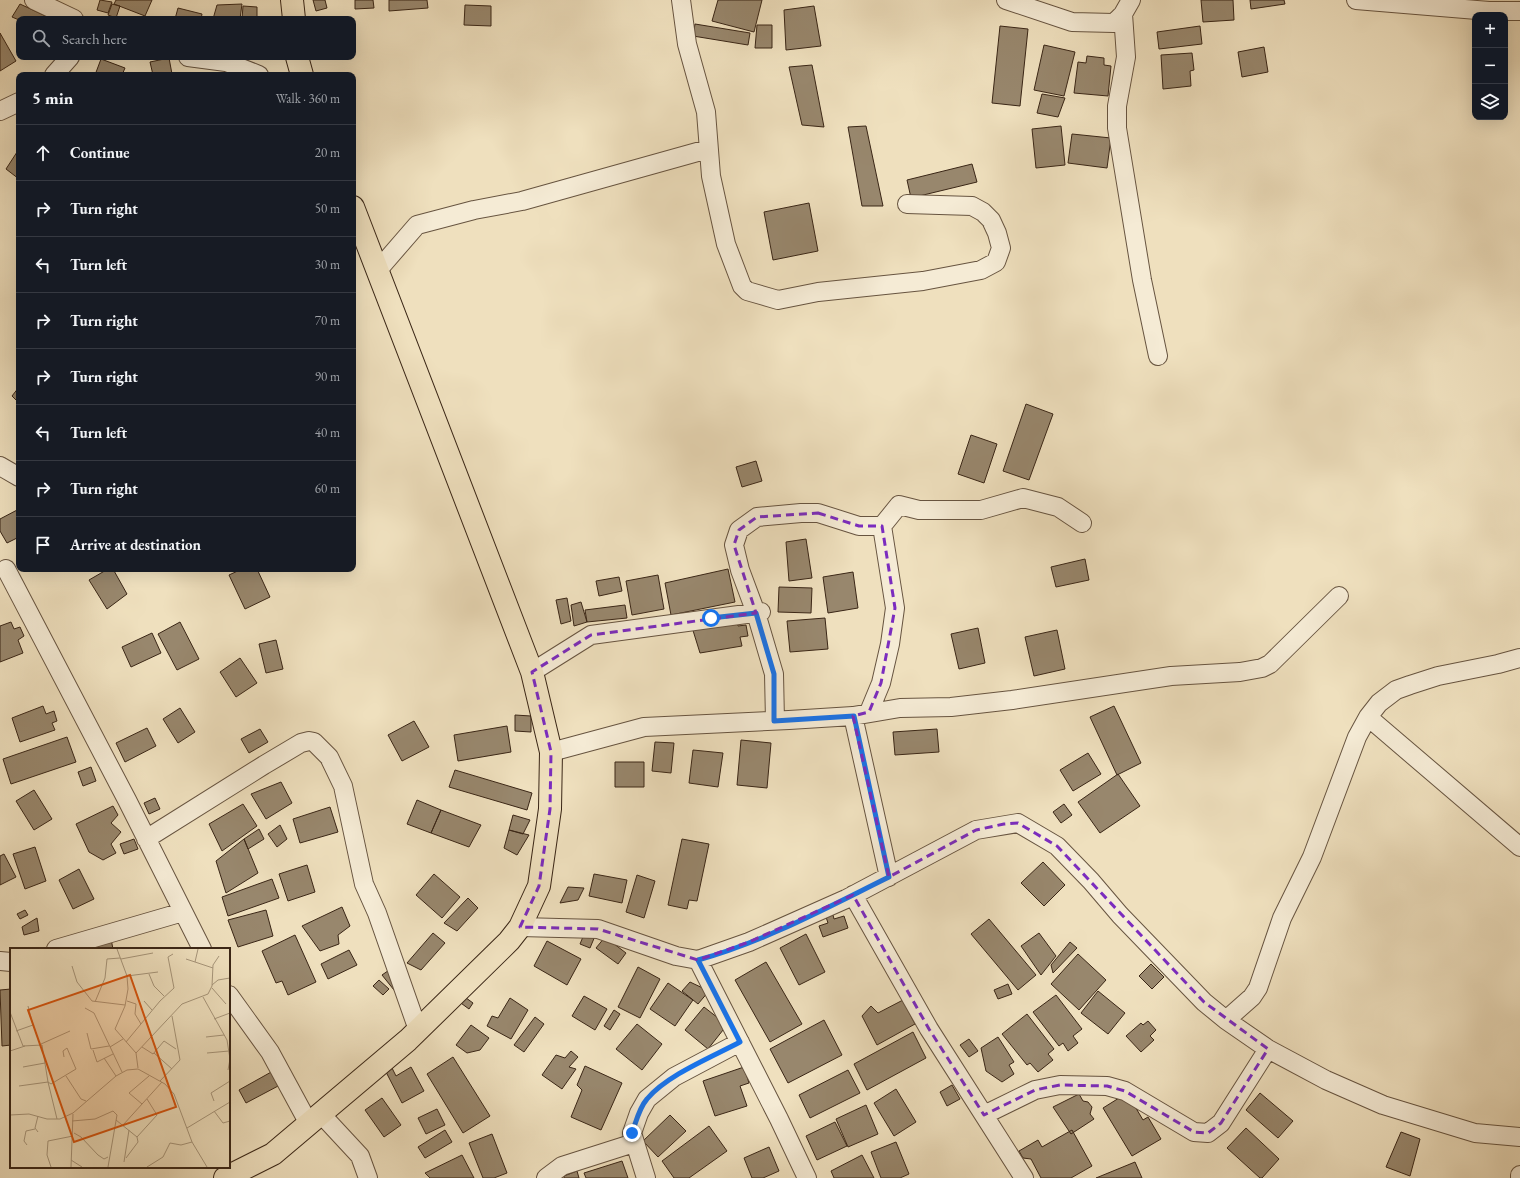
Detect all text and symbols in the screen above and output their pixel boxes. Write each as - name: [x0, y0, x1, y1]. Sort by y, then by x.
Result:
- map controls: [1472, 12, 1508, 120]
- button: +: [1472, 12, 1508, 48]
- search box: [16, 16, 356, 60]
- icon: search: [30, 27, 52, 49]
- text: Search here: [62, 29, 127, 48]
- button: −: [1472, 48, 1508, 84]
- button: layers: [1472, 84, 1508, 120]
- text: 5 min: [32, 87, 73, 109]
- text: Walk · 360 m: [276, 90, 340, 107]
- icon: ahead: [32, 142, 54, 164]
- text: Continue: [70, 143, 130, 162]
- text: 20 m: [315, 144, 340, 161]
- icon: right: [32, 198, 54, 220]
- text: Turn right: [70, 199, 138, 218]
- text: 50 m: [315, 200, 340, 217]
- icon: left: [32, 254, 54, 276]
- text: Turn left: [70, 255, 127, 274]
- text: 30 m: [315, 256, 340, 273]
- icon: right: [32, 310, 54, 332]
- text: Turn right: [70, 311, 138, 330]
- text: 70 m: [315, 312, 340, 329]
- icon: right: [32, 366, 54, 388]
- text: Turn right: [70, 367, 138, 386]
- text: 90 m: [315, 368, 340, 385]
- icon: left: [32, 422, 54, 444]
- text: Turn left: [70, 423, 127, 442]
- text: 40 m: [315, 424, 340, 441]
- icon: right: [32, 478, 54, 500]
- text: Turn right: [70, 479, 138, 498]
- text: 60 m: [315, 480, 340, 497]
- icon: arrive: [32, 534, 54, 556]
- text: Arrive at destination: [70, 535, 201, 554]
- route start: [702, 609, 720, 627]
- inset map: [10, 948, 230, 1168]
- route end: [623, 1124, 641, 1142]

